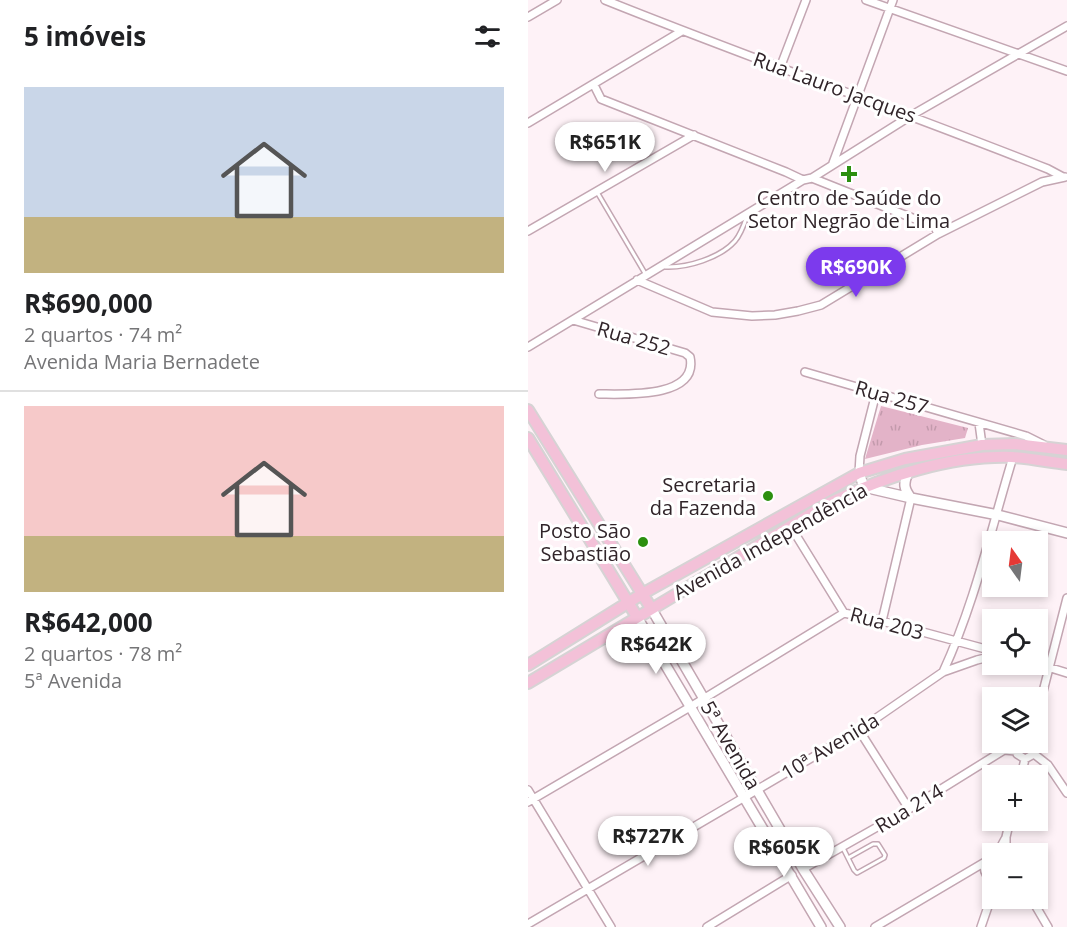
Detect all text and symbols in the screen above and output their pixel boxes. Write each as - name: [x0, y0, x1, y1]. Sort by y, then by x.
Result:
- text: 5 imóveis: [24, 18, 146, 54]
- icon: filters: [471, 20, 504, 53]
- street label: Rua Lauro Jacques: [750, 45, 920, 129]
- pin: R$651K: [556, 122, 654, 173]
- icon: home: [210, 126, 318, 234]
- text: R$651K: [569, 128, 641, 155]
- marker: Centro de Saúde do Setor Negrão de Lima: [840, 165, 858, 183]
- place label: Centro de Saúde do Setor Negrão de Lima: [748, 184, 950, 234]
- pin: R$690K: [807, 247, 905, 298]
- text: R$690K: [820, 253, 892, 280]
- text: R$690,000: [24, 285, 153, 321]
- street label: Rua 252: [594, 315, 674, 361]
- text: 2 quartos · 74 m²: [24, 321, 182, 348]
- text: Avenida Maria Bernadete: [24, 348, 260, 375]
- street label: Rua 257: [852, 374, 932, 420]
- icon: home: [210, 445, 318, 553]
- place label: Secretaria da Fazenda: [650, 471, 756, 521]
- street label: Avenida Independência: [668, 476, 872, 606]
- marker: Secretaria da Fazenda: [761, 489, 775, 503]
- place label: Posto São Sebastião: [539, 517, 631, 567]
- north arrow: [982, 531, 1048, 597]
- map controls: [982, 531, 1048, 909]
- marker: Posto São Sebastião: [636, 535, 650, 549]
- street label: Rua 203: [847, 600, 927, 646]
- text: R$642,000: [24, 604, 153, 640]
- button: locate: [982, 609, 1048, 675]
- pin: R$642K: [607, 624, 705, 675]
- text: R$642K: [620, 630, 692, 657]
- text: 2 quartos · 78 m²: [24, 640, 182, 667]
- text: 5ª Avenida: [24, 667, 122, 694]
- button: layers: [982, 687, 1048, 753]
- street label: 5ª Avenida: [695, 696, 767, 794]
- street label: 10ª Avenida: [776, 706, 884, 786]
- button: +: [982, 765, 1048, 831]
- street label: Rua 214: [870, 777, 949, 839]
- pin: R$727K: [599, 816, 697, 867]
- text: R$727K: [612, 822, 684, 849]
- pin: R$605K: [735, 827, 833, 878]
- text: R$605K: [748, 833, 820, 860]
- button: −: [982, 843, 1048, 909]

